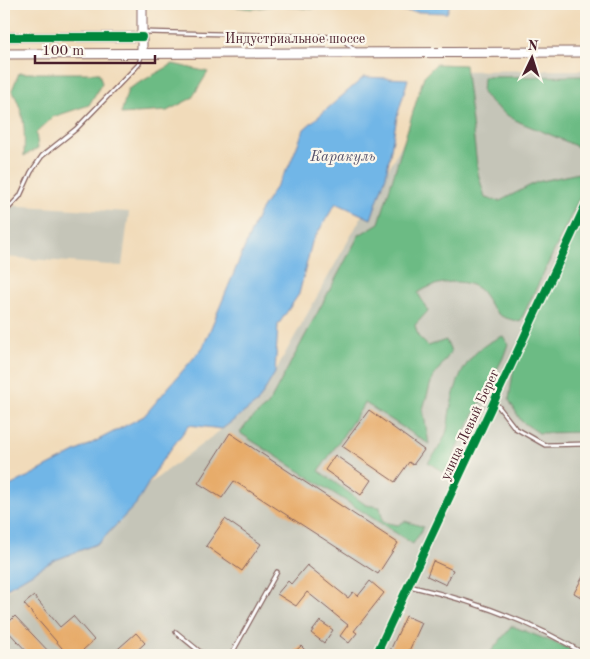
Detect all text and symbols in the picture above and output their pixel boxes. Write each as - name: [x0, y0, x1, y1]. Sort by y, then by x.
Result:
- scale bar: [35, 32, 155, 64]
- street label: Индустриальное шоссе: [225, 32, 365, 46]
- north arrow: [508, 32, 558, 82]
- text: N: [527, 39, 539, 53]
- text: 100 m: [42, 44, 84, 59]
- water label: Каракуль: [309, 150, 376, 165]
- street label: улица Левый Берег: [438, 367, 502, 483]

